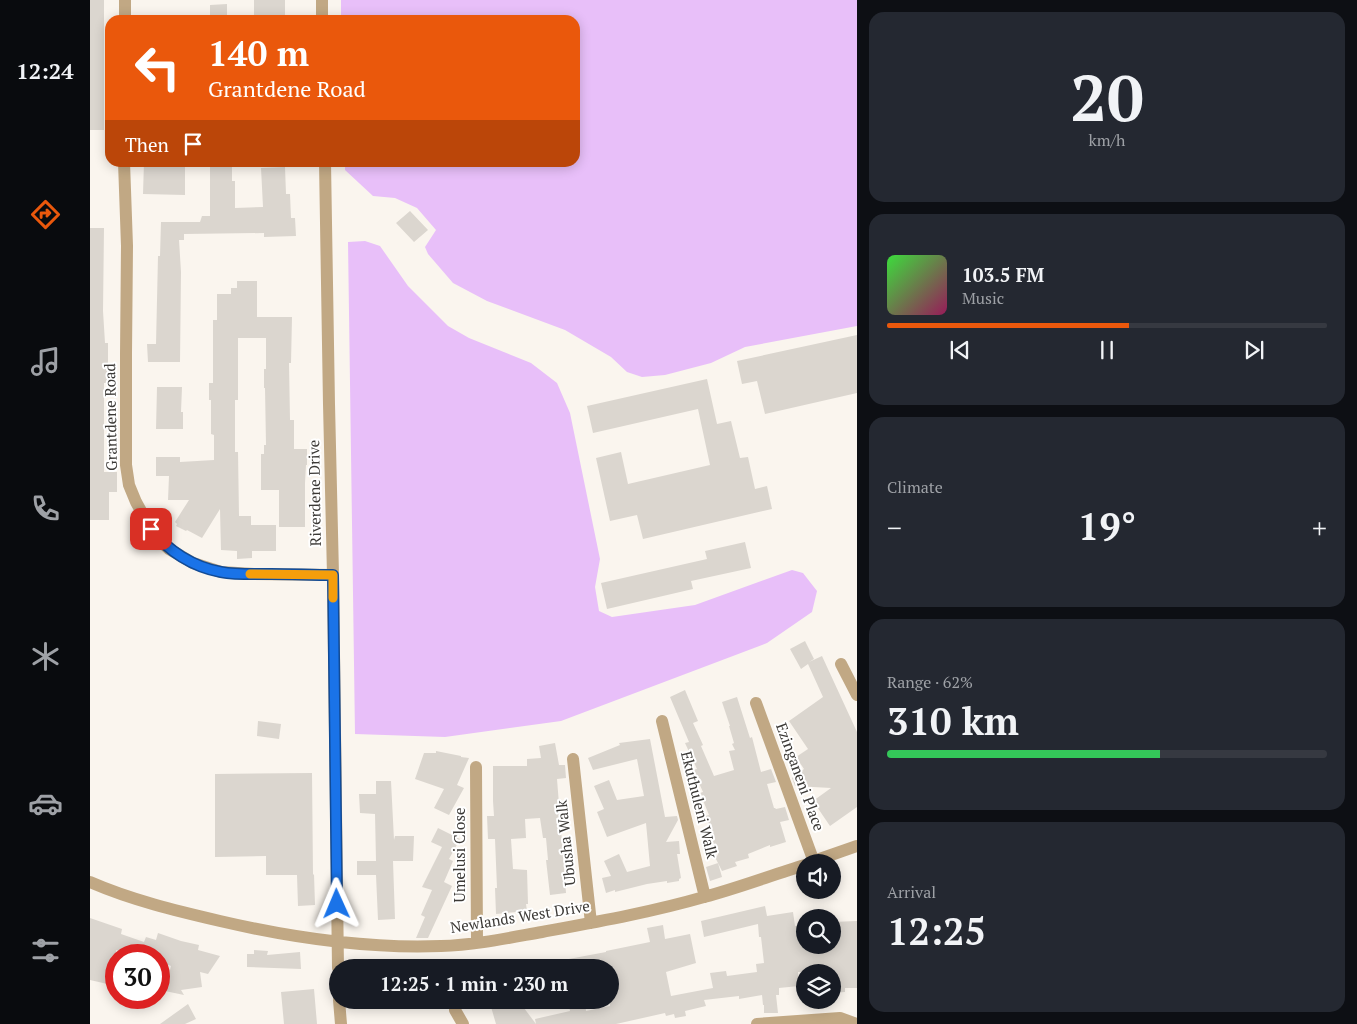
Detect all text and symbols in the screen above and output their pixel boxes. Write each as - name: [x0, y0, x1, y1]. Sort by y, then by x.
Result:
- text: 140 m: [208, 30, 309, 76]
- icon: left: [125, 35, 190, 100]
- text: 20: [1070, 53, 1144, 140]
- text: 12:24: [16, 56, 74, 85]
- text: Grantdene Road: [208, 74, 366, 103]
- text: km/h: [1089, 129, 1125, 151]
- icon: arrive: [179, 130, 207, 158]
- text: Then: [125, 132, 169, 157]
- icon: directions: [28, 197, 63, 232]
- text: 103.5 FM: [962, 262, 1044, 287]
- text: Music: [962, 287, 1004, 309]
- icon: previous: [946, 336, 974, 364]
- icon: pause: [1093, 336, 1121, 364]
- icon: next: [1240, 336, 1268, 364]
- icon: music: [28, 344, 63, 379]
- street label: Grantdene Road: [99, 363, 121, 471]
- street label: Riverdene Drive: [303, 440, 325, 546]
- text: Climate: [887, 476, 943, 498]
- icon: phone: [28, 491, 63, 526]
- text: 19°: [1078, 501, 1136, 551]
- pin: [130, 508, 172, 550]
- text: −: [887, 509, 902, 546]
- text: +: [1312, 509, 1327, 546]
- icon: arrive: [137, 515, 165, 543]
- icon: climate: [28, 639, 63, 674]
- text: Range · 62%: [887, 671, 973, 693]
- text: 310 km: [887, 696, 1019, 746]
- street label: Ezinganeni Place: [772, 720, 830, 834]
- street label: Ekuthuleni Walk: [677, 749, 723, 861]
- icon: car: [28, 786, 63, 821]
- street label: Ubusha Walk: [551, 799, 579, 887]
- street label: Umelusi Close: [449, 808, 469, 902]
- map controls: [796, 854, 841, 1009]
- button: sound: [796, 854, 841, 899]
- position arrow: [310, 877, 362, 929]
- text: Arrival: [887, 881, 936, 903]
- street label: Newlands West Drive: [449, 895, 591, 937]
- text: 12:25: [887, 906, 986, 956]
- button: search: [796, 909, 841, 954]
- icon: filters: [28, 933, 63, 968]
- speed limit sign: 30: [105, 944, 170, 1009]
- button: layers: [796, 964, 841, 1009]
- text: 12:25 · 1 min · 230 m: [380, 971, 568, 996]

